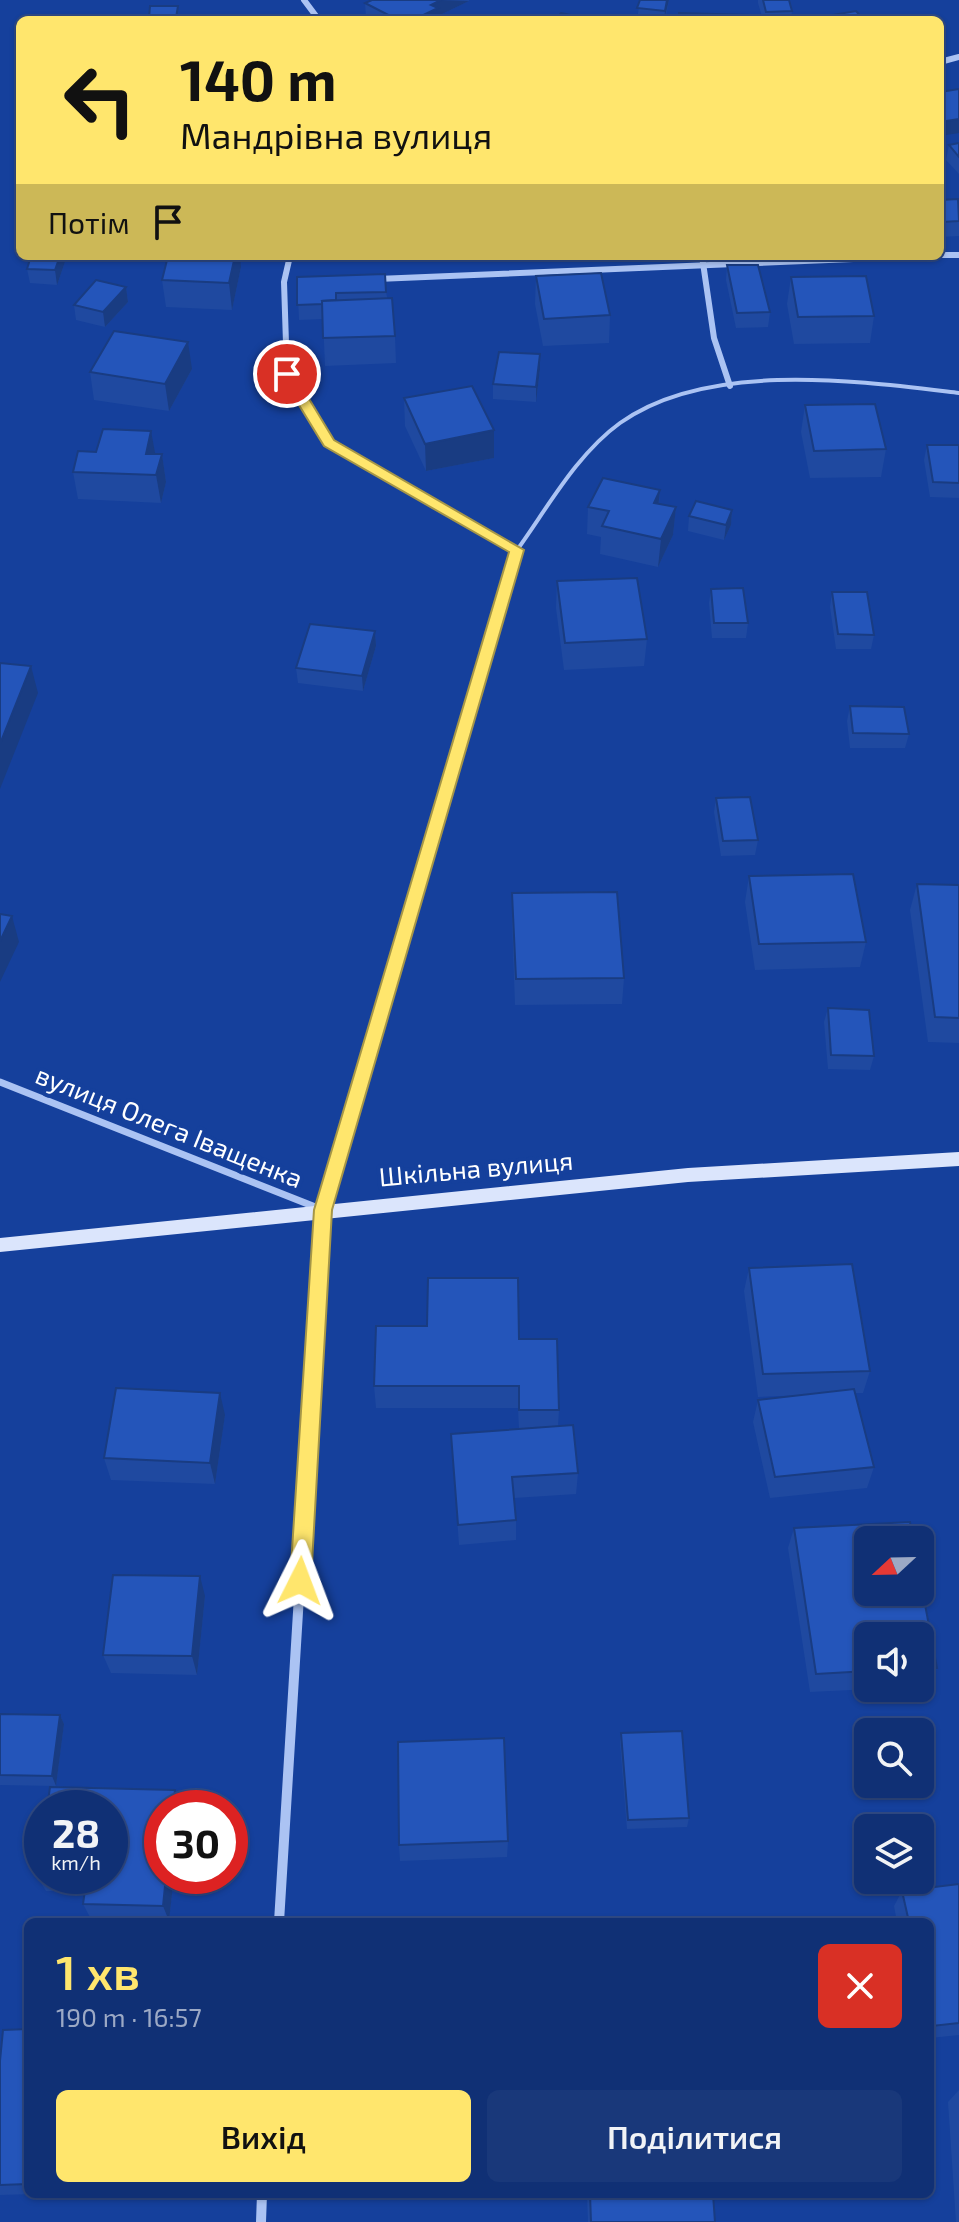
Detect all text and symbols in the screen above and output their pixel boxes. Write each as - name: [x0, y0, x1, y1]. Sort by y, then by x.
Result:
- text: 140 m: [180, 45, 337, 112]
- icon: left: [48, 48, 152, 152]
- text: Мандрівна вулиця: [180, 113, 492, 156]
- icon: arrive: [146, 200, 190, 244]
- text: Потім: [48, 204, 130, 240]
- pin: [253, 340, 321, 408]
- icon: arrive: [265, 352, 309, 396]
- street label: вулиця Олега Іващенка: [31, 1058, 307, 1194]
- street label: Шкільна вулиця: [378, 1144, 574, 1192]
- north arrow: [854, 1526, 934, 1606]
- map controls: [854, 1526, 934, 1894]
- position arrow: [258, 1539, 342, 1623]
- button: sound: [854, 1622, 934, 1702]
- button: search: [854, 1718, 934, 1798]
- speed limit sign: 30: [144, 1790, 248, 1894]
- text: 28: [52, 1808, 100, 1856]
- button: layers: [854, 1814, 934, 1894]
- text: km/h: [51, 1850, 101, 1874]
- text: 1 хв: [56, 1942, 140, 2000]
- button: close: [818, 1944, 902, 2028]
- text: 190 m · 16:57: [56, 2001, 202, 2032]
- button: Вихід: [56, 2090, 471, 2182]
- button: Поділитися: [487, 2090, 902, 2182]

